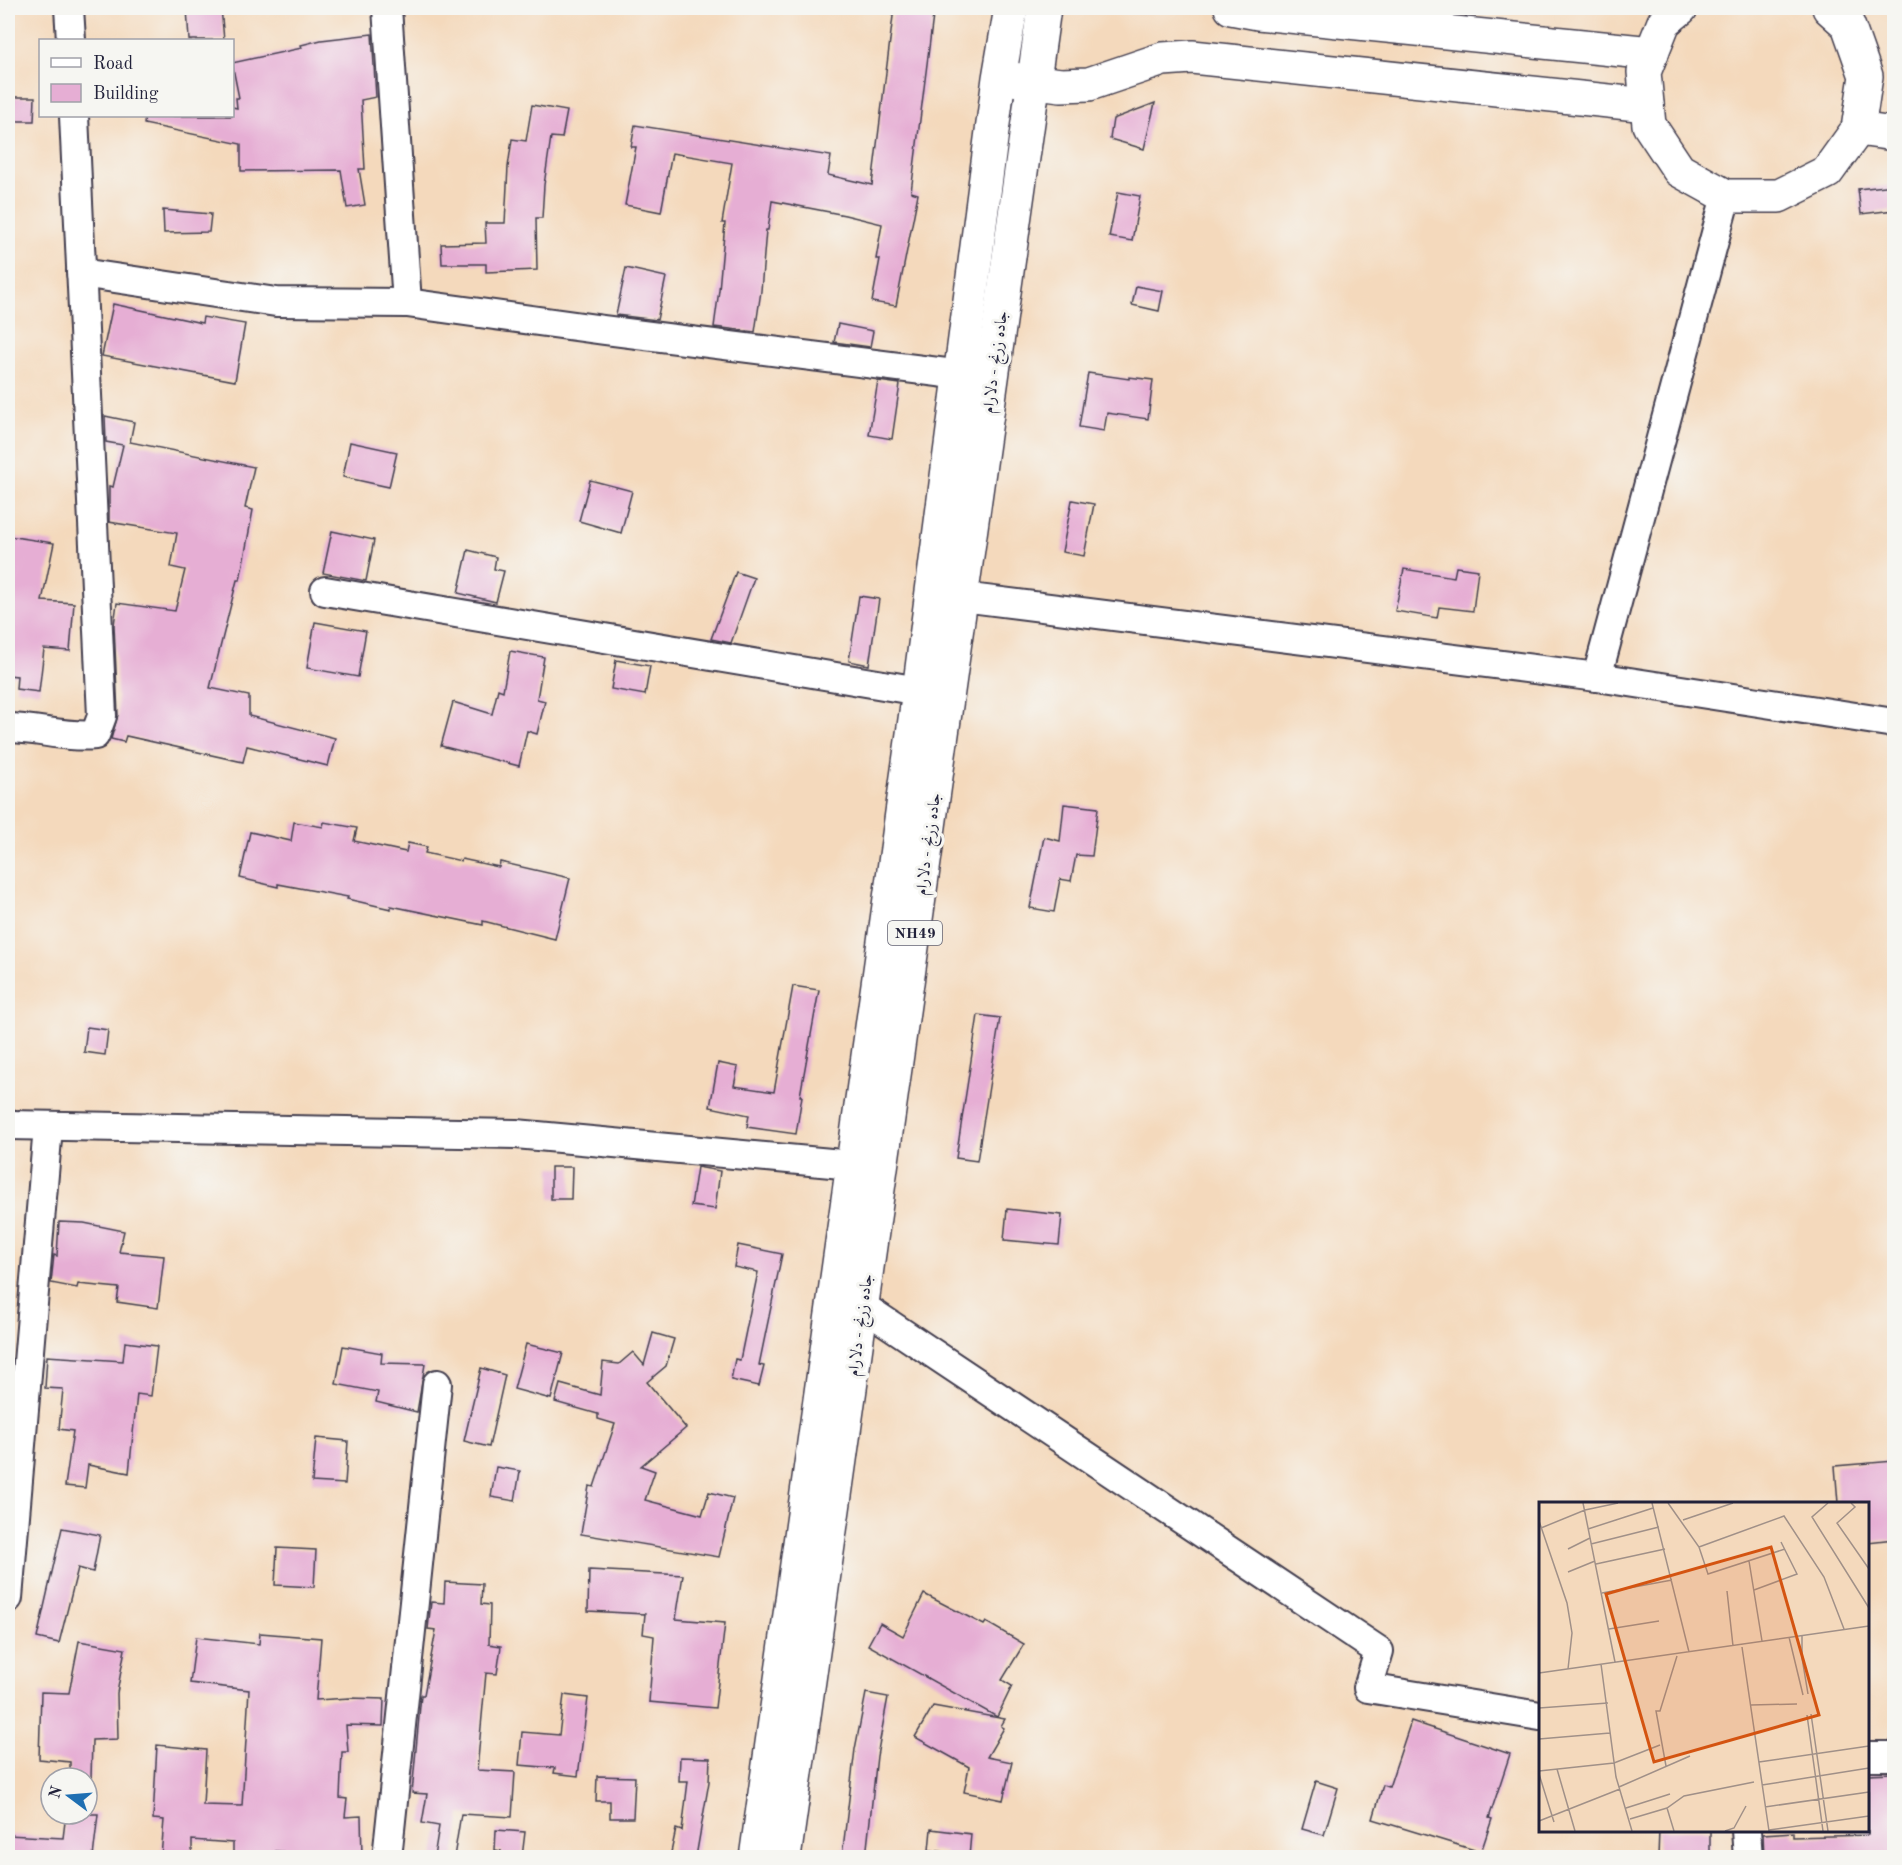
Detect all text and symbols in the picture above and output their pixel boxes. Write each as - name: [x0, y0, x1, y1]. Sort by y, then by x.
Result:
- legend: [39, 39, 234, 117]
- text: Road: [93, 55, 133, 73]
- text: Building: [93, 85, 159, 103]
- street label: جاده زرنج - دلارام: [980, 310, 1016, 415]
- street label: جاده زرنج - دلارام: [913, 792, 949, 897]
- road number: NH49: [888, 921, 942, 945]
- street label: جاده زرنج - دلارام: [845, 1273, 881, 1378]
- inset map: [1539, 1502, 1869, 1832]
- north arrow: [39, 1766, 99, 1826]
- text: N: [47, 1784, 66, 1801]

